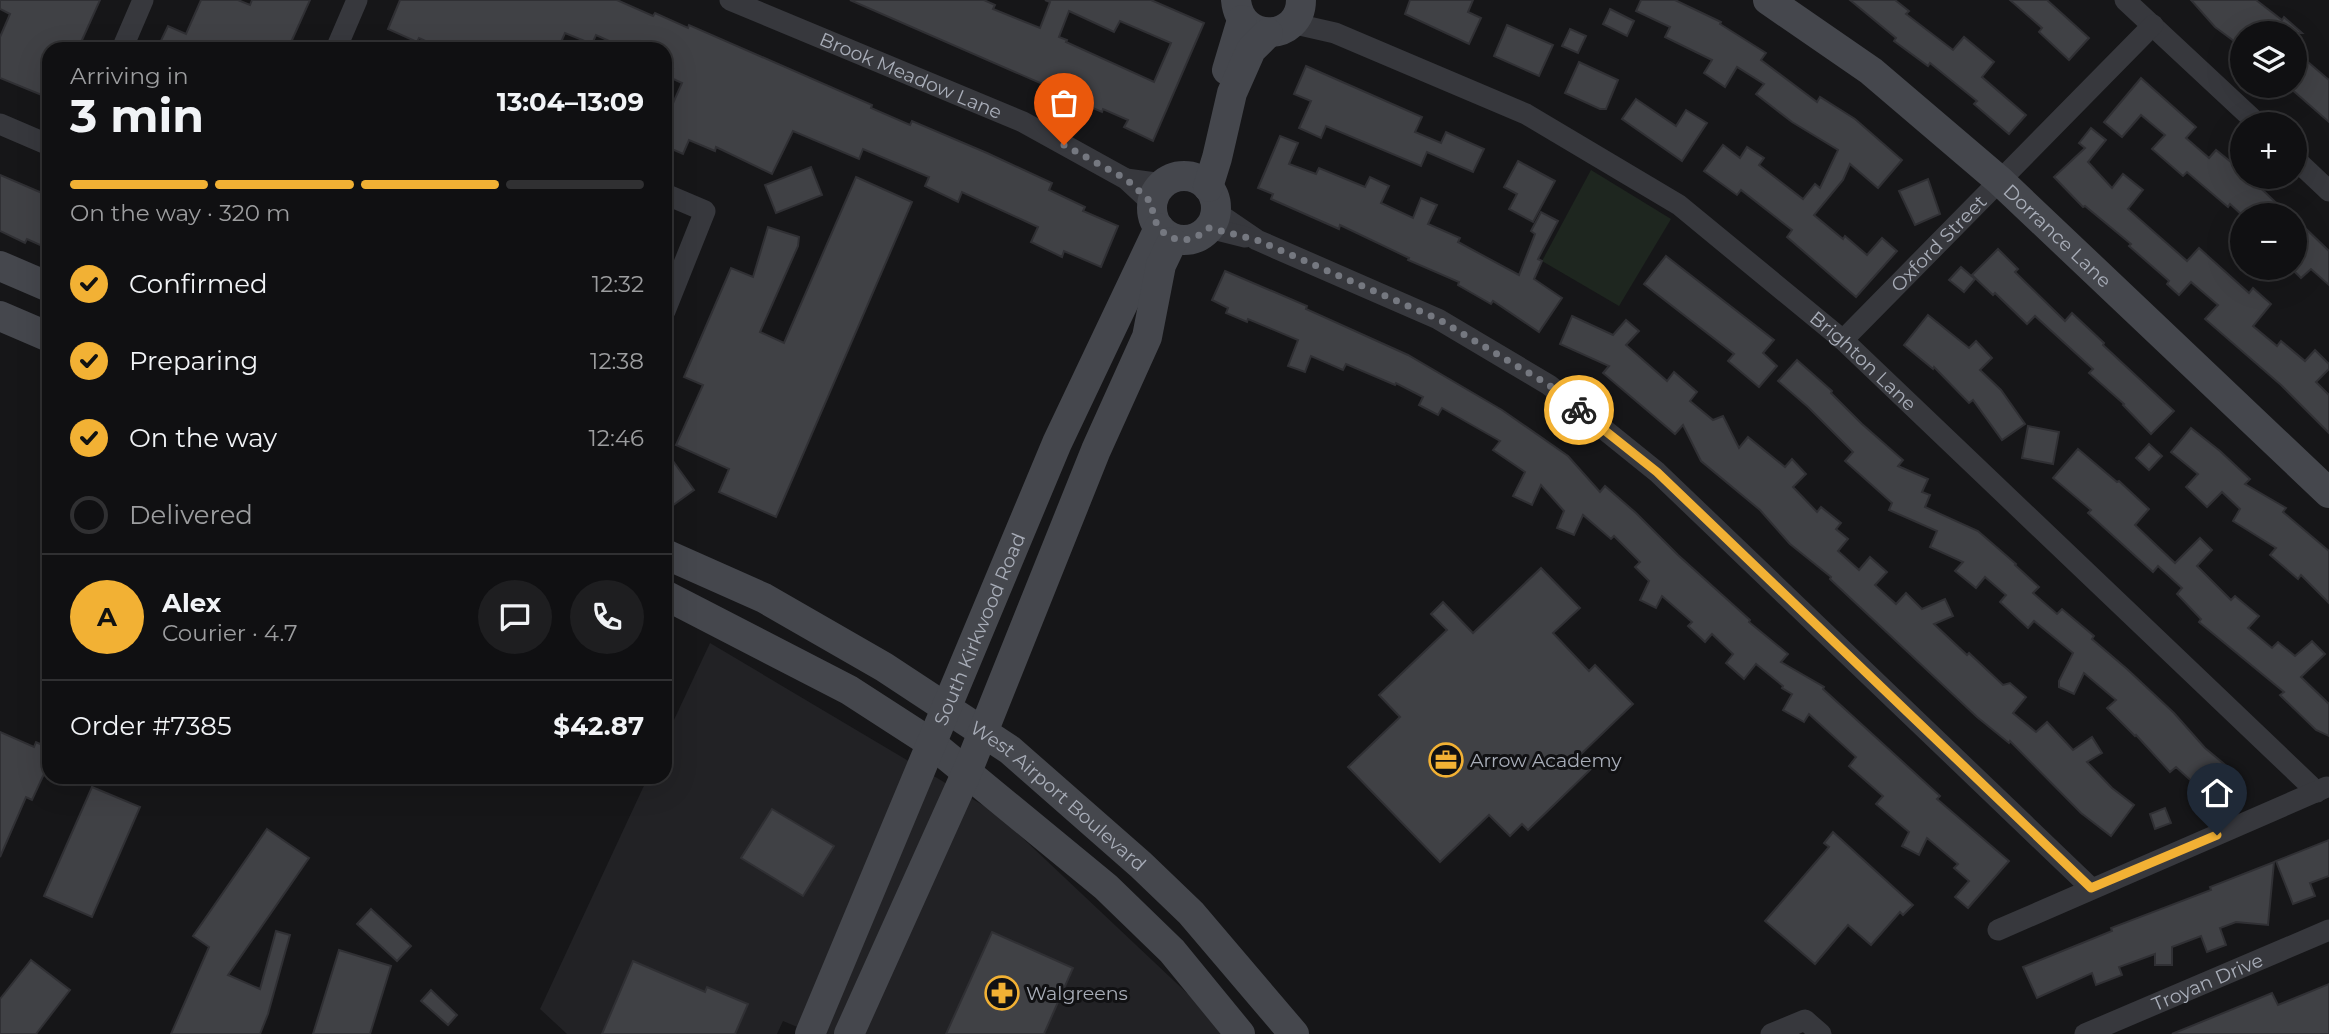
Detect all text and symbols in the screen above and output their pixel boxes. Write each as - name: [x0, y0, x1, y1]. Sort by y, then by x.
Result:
- map controls: [2230, 21, 2307, 280]
- button: layers: [2230, 21, 2307, 98]
- street label: Brook Meadow Lane: [816, 27, 1006, 124]
- text: Arriving in: [70, 62, 189, 90]
- pin: [1034, 73, 1094, 145]
- icon: bag: [1045, 84, 1083, 122]
- text: 13:04–13:09: [497, 86, 644, 118]
- text: 3 min: [70, 87, 204, 144]
- button: +: [2230, 112, 2307, 189]
- street label: Dorrance Lane: [1999, 179, 2116, 292]
- street label: Oxford Street: [1886, 190, 1991, 296]
- text: On the way · 320 m: [70, 199, 290, 227]
- button: −: [2230, 203, 2307, 280]
- icon: check: [70, 265, 108, 303]
- text: Confirmed: [129, 268, 268, 300]
- text: 12:32: [592, 270, 644, 298]
- street label: Brighton Lane: [1805, 306, 1921, 415]
- icon: check: [70, 342, 108, 380]
- text: Preparing: [129, 345, 258, 377]
- text: 12:38: [590, 347, 644, 375]
- courier: [1544, 375, 1614, 445]
- icon: bike: [1560, 391, 1598, 429]
- icon: check: [70, 419, 108, 457]
- text: On the way: [129, 422, 277, 454]
- text: 12:46: [589, 424, 644, 452]
- text: Delivered: [129, 499, 253, 531]
- street label: South Kirkwood Road: [929, 529, 1030, 729]
- button: chat: [478, 580, 552, 654]
- button: phone: [570, 580, 644, 654]
- text: Alex: [162, 587, 221, 619]
- text: A: [97, 601, 117, 633]
- text: Courier · 4.7: [162, 619, 298, 647]
- text: Order #7385: [70, 710, 232, 742]
- text: $42.87: [553, 710, 644, 742]
- street label: West Airport Boulevard: [966, 716, 1151, 876]
- office icon: Arrow Academy: [1427, 741, 1465, 779]
- place label: Arrow Academy: [1470, 749, 1622, 772]
- pin: [2187, 763, 2247, 835]
- icon: home: [2198, 774, 2236, 812]
- street label: Troyan Drive: [2148, 948, 2266, 1016]
- pharmacy icon: Walgreens: [983, 974, 1021, 1012]
- place label: Walgreens: [1026, 982, 1128, 1005]

